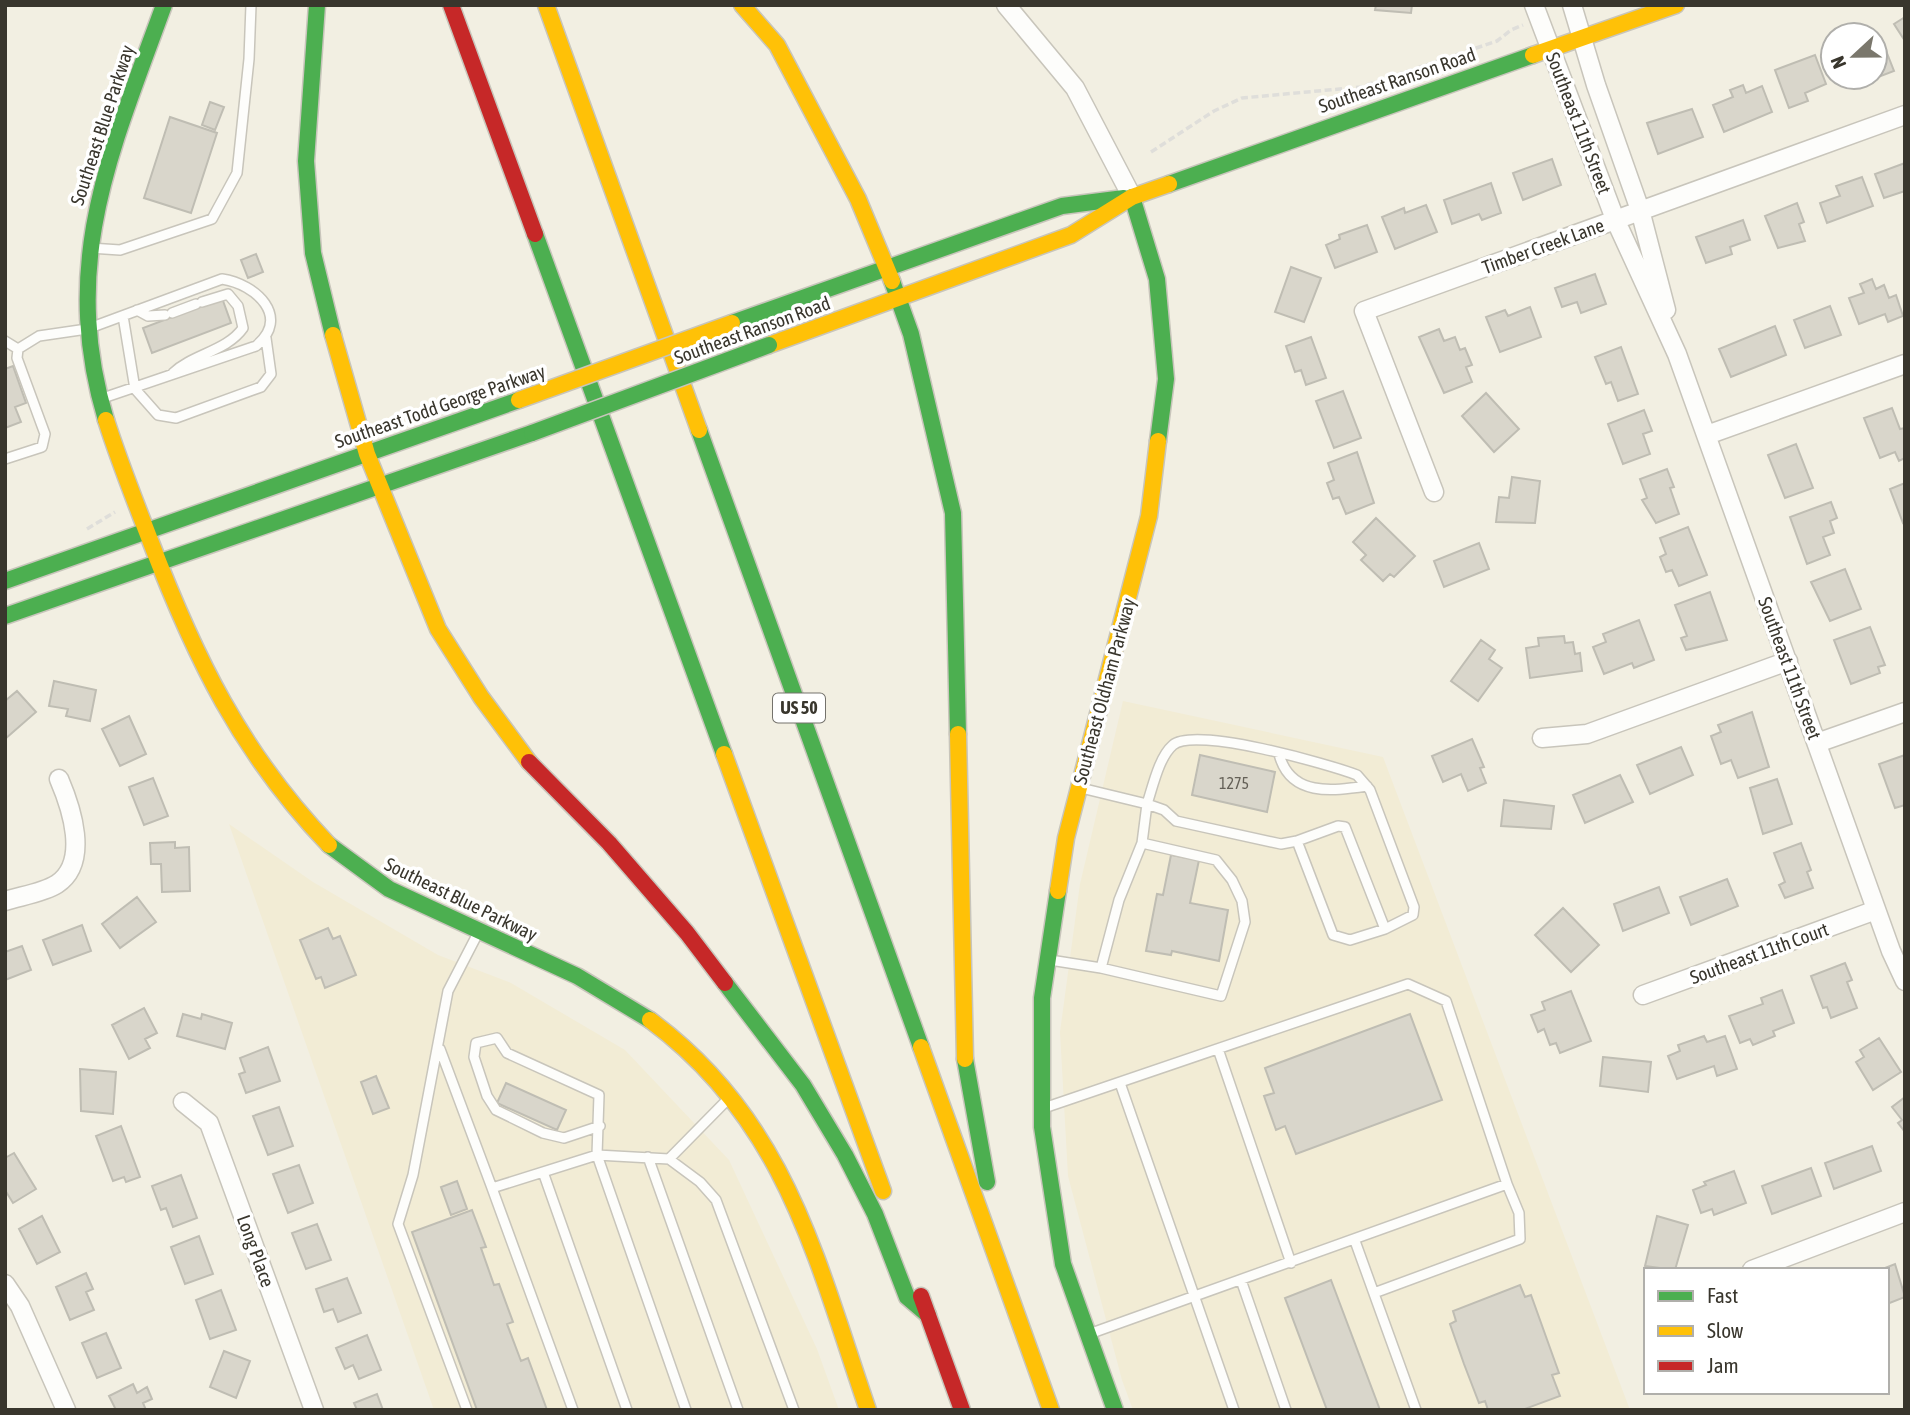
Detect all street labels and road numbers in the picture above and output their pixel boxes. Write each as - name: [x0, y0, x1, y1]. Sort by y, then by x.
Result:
- street label: Southeast Blue Parkway: [66, 42, 138, 208]
- street label: Southeast Ranson Road: [1316, 43, 1478, 117]
- street label: Southeast 11th Street: [1542, 49, 1616, 197]
- street label: Timber Creek Lane: [1479, 214, 1607, 278]
- street label: Southeast Ranson Road: [671, 292, 833, 368]
- street label: Southeast Todd George Parkway: [332, 360, 548, 452]
- street label: Southeast 11th Street: [1754, 594, 1826, 742]
- street label: Southeast Oldham Parkway: [1069, 595, 1139, 787]
- road number: US 50: [773, 694, 825, 722]
- street label: Southeast Blue Parkway: [381, 853, 541, 946]
- street label: Southeast 11th Court: [1687, 918, 1831, 988]
- street label: Long Place: [233, 1212, 279, 1290]

